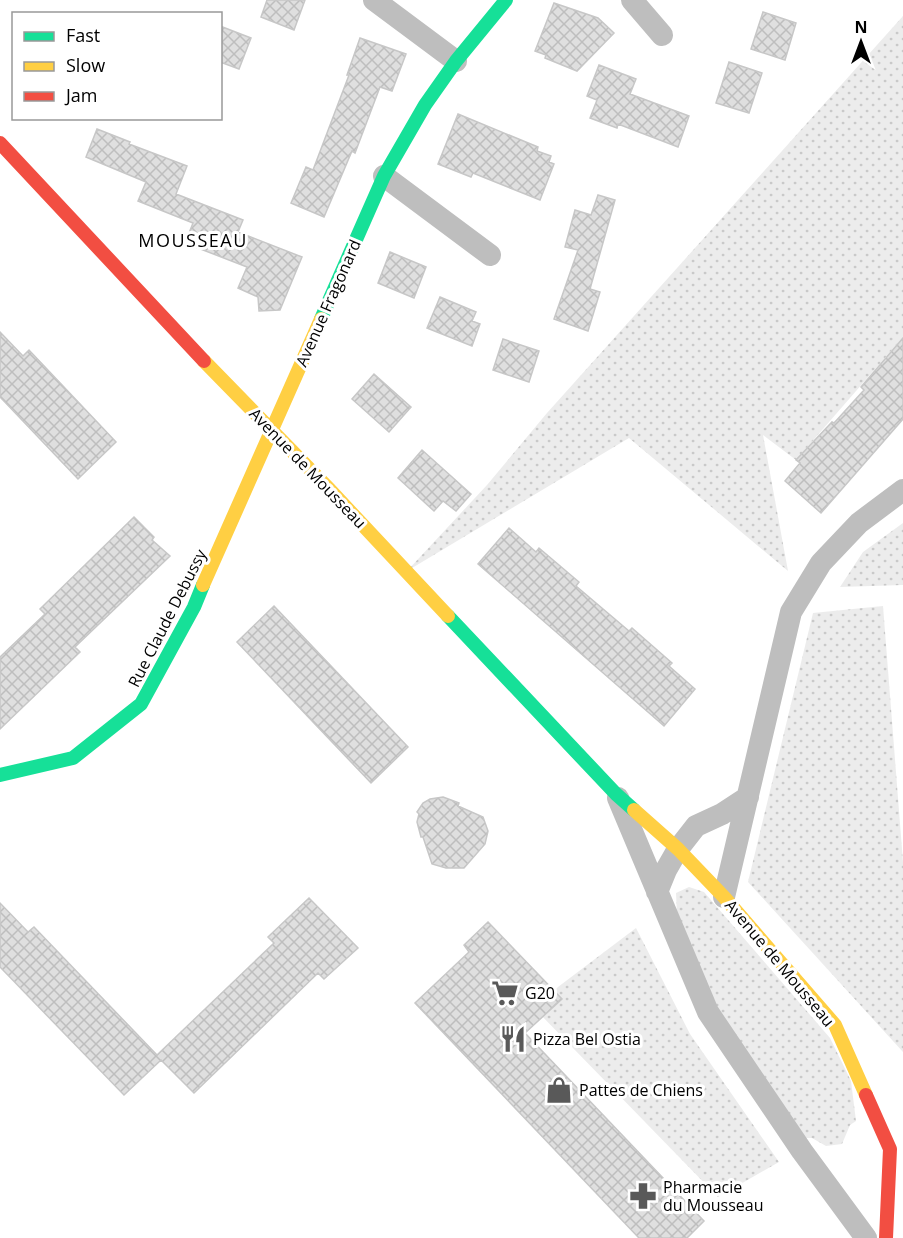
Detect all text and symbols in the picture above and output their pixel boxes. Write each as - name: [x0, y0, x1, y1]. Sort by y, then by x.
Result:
- legend: [12, 12, 222, 120]
- north arrow: [831, 12, 891, 72]
- text: N: [854, 16, 868, 38]
- text: Fast: [66, 23, 100, 47]
- text: Slow: [66, 53, 105, 77]
- text: Jam: [64, 83, 98, 107]
- district label: MOUSSEAU: [138, 228, 248, 252]
- street label: Avenue Fragonard: [290, 236, 366, 370]
- street label: Avenue de Mousseau: [245, 403, 371, 533]
- street label: Rue Claude Debussy: [123, 544, 212, 691]
- street label: Avenue de Mousseau: [720, 895, 840, 1031]
- supermarket icon: G20: [490, 978, 520, 1008]
- place label: G20: [525, 982, 555, 1004]
- restaurant icon: Pizza Bel Ostia: [498, 1024, 528, 1054]
- place label: Pizza Bel Ostia: [533, 1028, 641, 1050]
- shop icon: Pattes de Chiens: [544, 1075, 574, 1105]
- place label: Pattes de Chiens: [579, 1079, 703, 1101]
- place label: Pharmacie du Mousseau: [663, 1176, 764, 1216]
- pharmacy icon: Pharmacie du Mousseau: [628, 1181, 658, 1211]

